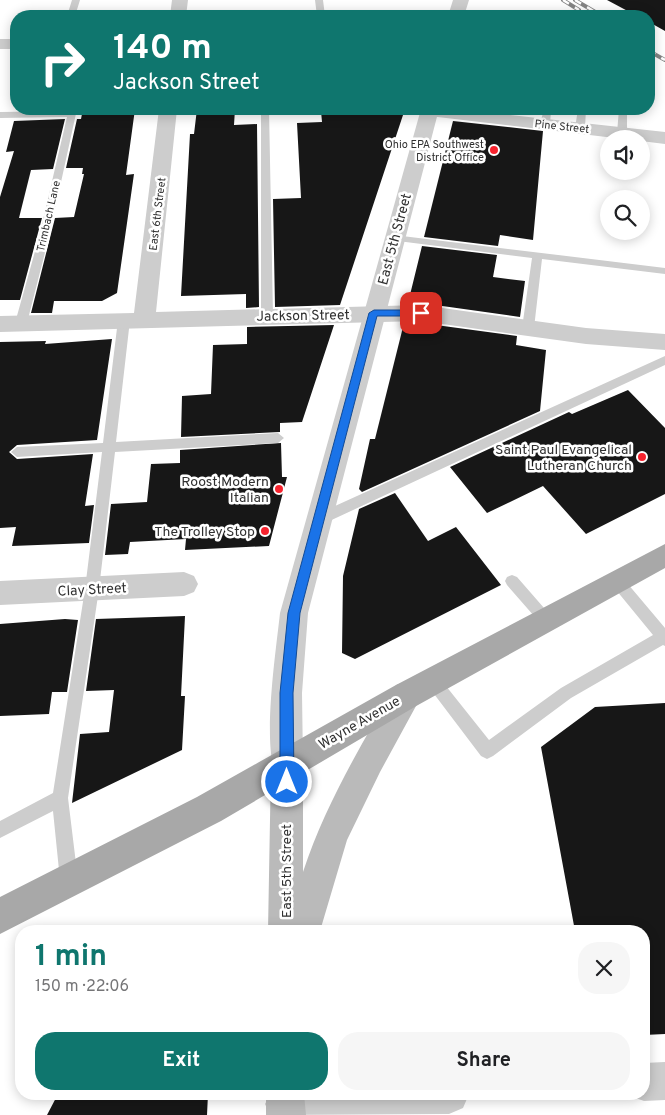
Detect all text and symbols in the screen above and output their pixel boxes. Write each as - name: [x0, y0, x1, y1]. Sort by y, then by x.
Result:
- text: 140 m: [113, 27, 212, 71]
- icon: right: [30, 30, 95, 95]
- text: Jackson Street: [113, 70, 260, 97]
- street label: Pine Street: [534, 117, 590, 137]
- map controls: [600, 130, 650, 240]
- button: sound: [600, 130, 650, 180]
- place label: Ohio EPA Southwest District Office: [385, 138, 484, 165]
- marker: Ohio EPA Southwest District Office: [488, 144, 500, 156]
- street label: East 6th Street: [147, 177, 169, 252]
- street label: Trimbach Lane: [34, 179, 64, 253]
- button: search: [600, 190, 650, 240]
- street label: East 5th Street: [375, 192, 416, 287]
- pin: [400, 292, 442, 334]
- icon: arrive: [407, 299, 435, 327]
- street label: Jackson Street: [256, 307, 350, 326]
- place label: Saint Paul Evangelical Lutheran Church: [495, 442, 632, 475]
- marker: Saint Paul Evangelical Lutheran Church: [636, 451, 648, 463]
- place label: Roost Modern Italian: [181, 474, 269, 507]
- marker: Roost Modern Italian: [273, 483, 285, 495]
- place label: The Trolley Stop: [154, 524, 255, 541]
- marker: The Trolley Stop: [259, 525, 271, 537]
- street label: Clay Street: [57, 580, 127, 601]
- street label: Wayne Avenue: [316, 693, 404, 754]
- position arrow: [260, 755, 312, 807]
- street label: East 5th Street: [279, 824, 296, 918]
- text: 1 min: [35, 939, 107, 976]
- button: close: [578, 942, 630, 994]
- text: 150 m · 22:06: [35, 977, 129, 997]
- button: Exit: [35, 1032, 328, 1090]
- button: Share: [338, 1032, 630, 1090]

